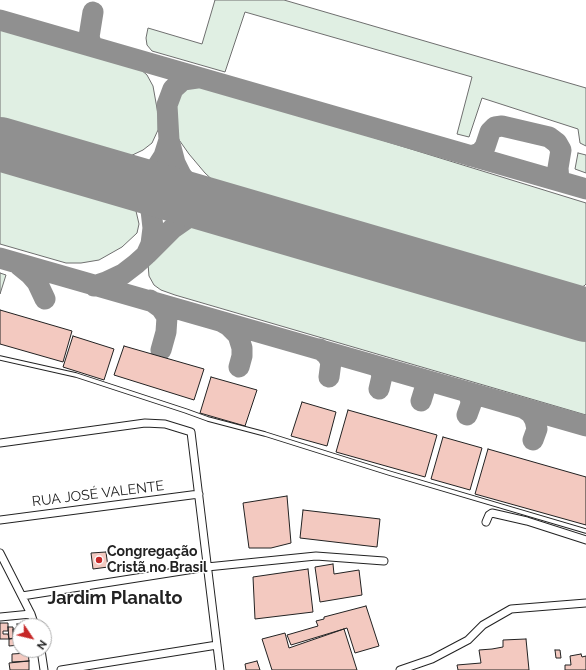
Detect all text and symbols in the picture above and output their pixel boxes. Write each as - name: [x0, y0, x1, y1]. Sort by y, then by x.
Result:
- street label: RUA JOSÉ VALENTE: [31, 478, 165, 510]
- place label: Congregação Cristã no Brasil: [107, 544, 207, 576]
- marker: Congregação Cristã no Brasil: [94, 555, 104, 565]
- district label: Jardim Planalto: [48, 588, 182, 610]
- north arrow: [12, 618, 52, 658]
- text: N: [34, 637, 49, 652]

